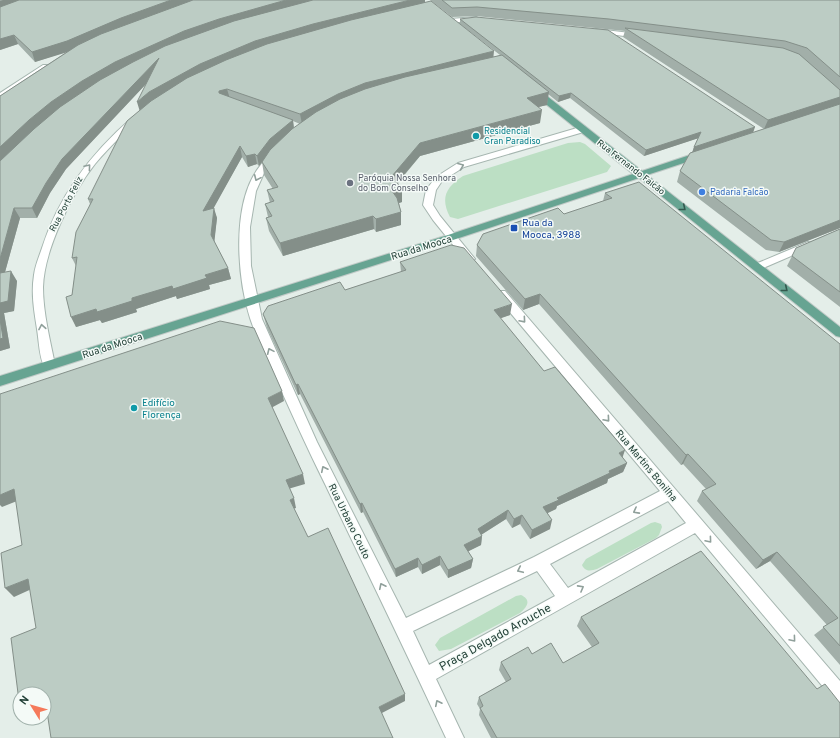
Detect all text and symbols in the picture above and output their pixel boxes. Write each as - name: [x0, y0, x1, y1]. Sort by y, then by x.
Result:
- place label: Residencial Gran Paradiso: [484, 126, 541, 147]
- marker: Residencial Gran Paradiso: [471, 131, 481, 141]
- street label: Rua Fernando Falcão: [594, 137, 667, 197]
- one-way arrow: [458, 162, 465, 170]
- one-way arrow: [83, 164, 90, 172]
- place label: Paróquia Nossa Senhora do Bom Conselho: [358, 173, 456, 194]
- one-way arrow: [254, 174, 262, 181]
- street label: Rua Porto Feliz: [47, 175, 86, 234]
- marker: Paróquia Nossa Senhora do Bom Conselho: [345, 178, 355, 188]
- marker: Padaria Falcão: [697, 187, 707, 197]
- place label: Padaria Falcão: [710, 187, 768, 198]
- one-way arrow: [678, 203, 685, 210]
- place label: Rua da Mooca, 3988: [522, 217, 581, 242]
- marker: Rua da Mooca, 3988: [509, 223, 519, 233]
- street label: Rua da Mooca: [390, 233, 453, 264]
- one-way arrow: [780, 284, 787, 291]
- one-way arrow: [518, 315, 525, 323]
- one-way arrow: [39, 324, 47, 330]
- street label: Rua da Mooca: [81, 331, 144, 362]
- one-way arrow: [267, 347, 275, 355]
- place label: Edifício Florença: [142, 397, 181, 422]
- marker: Edifício Florença: [129, 403, 139, 413]
- one-way arrow: [603, 414, 610, 421]
- street label: Rua Martins Bonilha: [612, 427, 680, 504]
- one-way arrow: [321, 466, 329, 473]
- street label: Rua Urbano Couto: [325, 482, 373, 562]
- one-way arrow: [633, 506, 640, 514]
- one-way arrow: [704, 535, 711, 542]
- one-way arrow: [517, 565, 525, 573]
- one-way arrow: [379, 582, 387, 590]
- one-way arrow: [577, 586, 584, 593]
- street label: Praça Delgado Arouche: [437, 600, 554, 675]
- one-way arrow: [788, 634, 795, 641]
- north arrow: [12, 686, 52, 726]
- text: N: [17, 693, 33, 708]
- one-way arrow: [435, 700, 443, 707]

